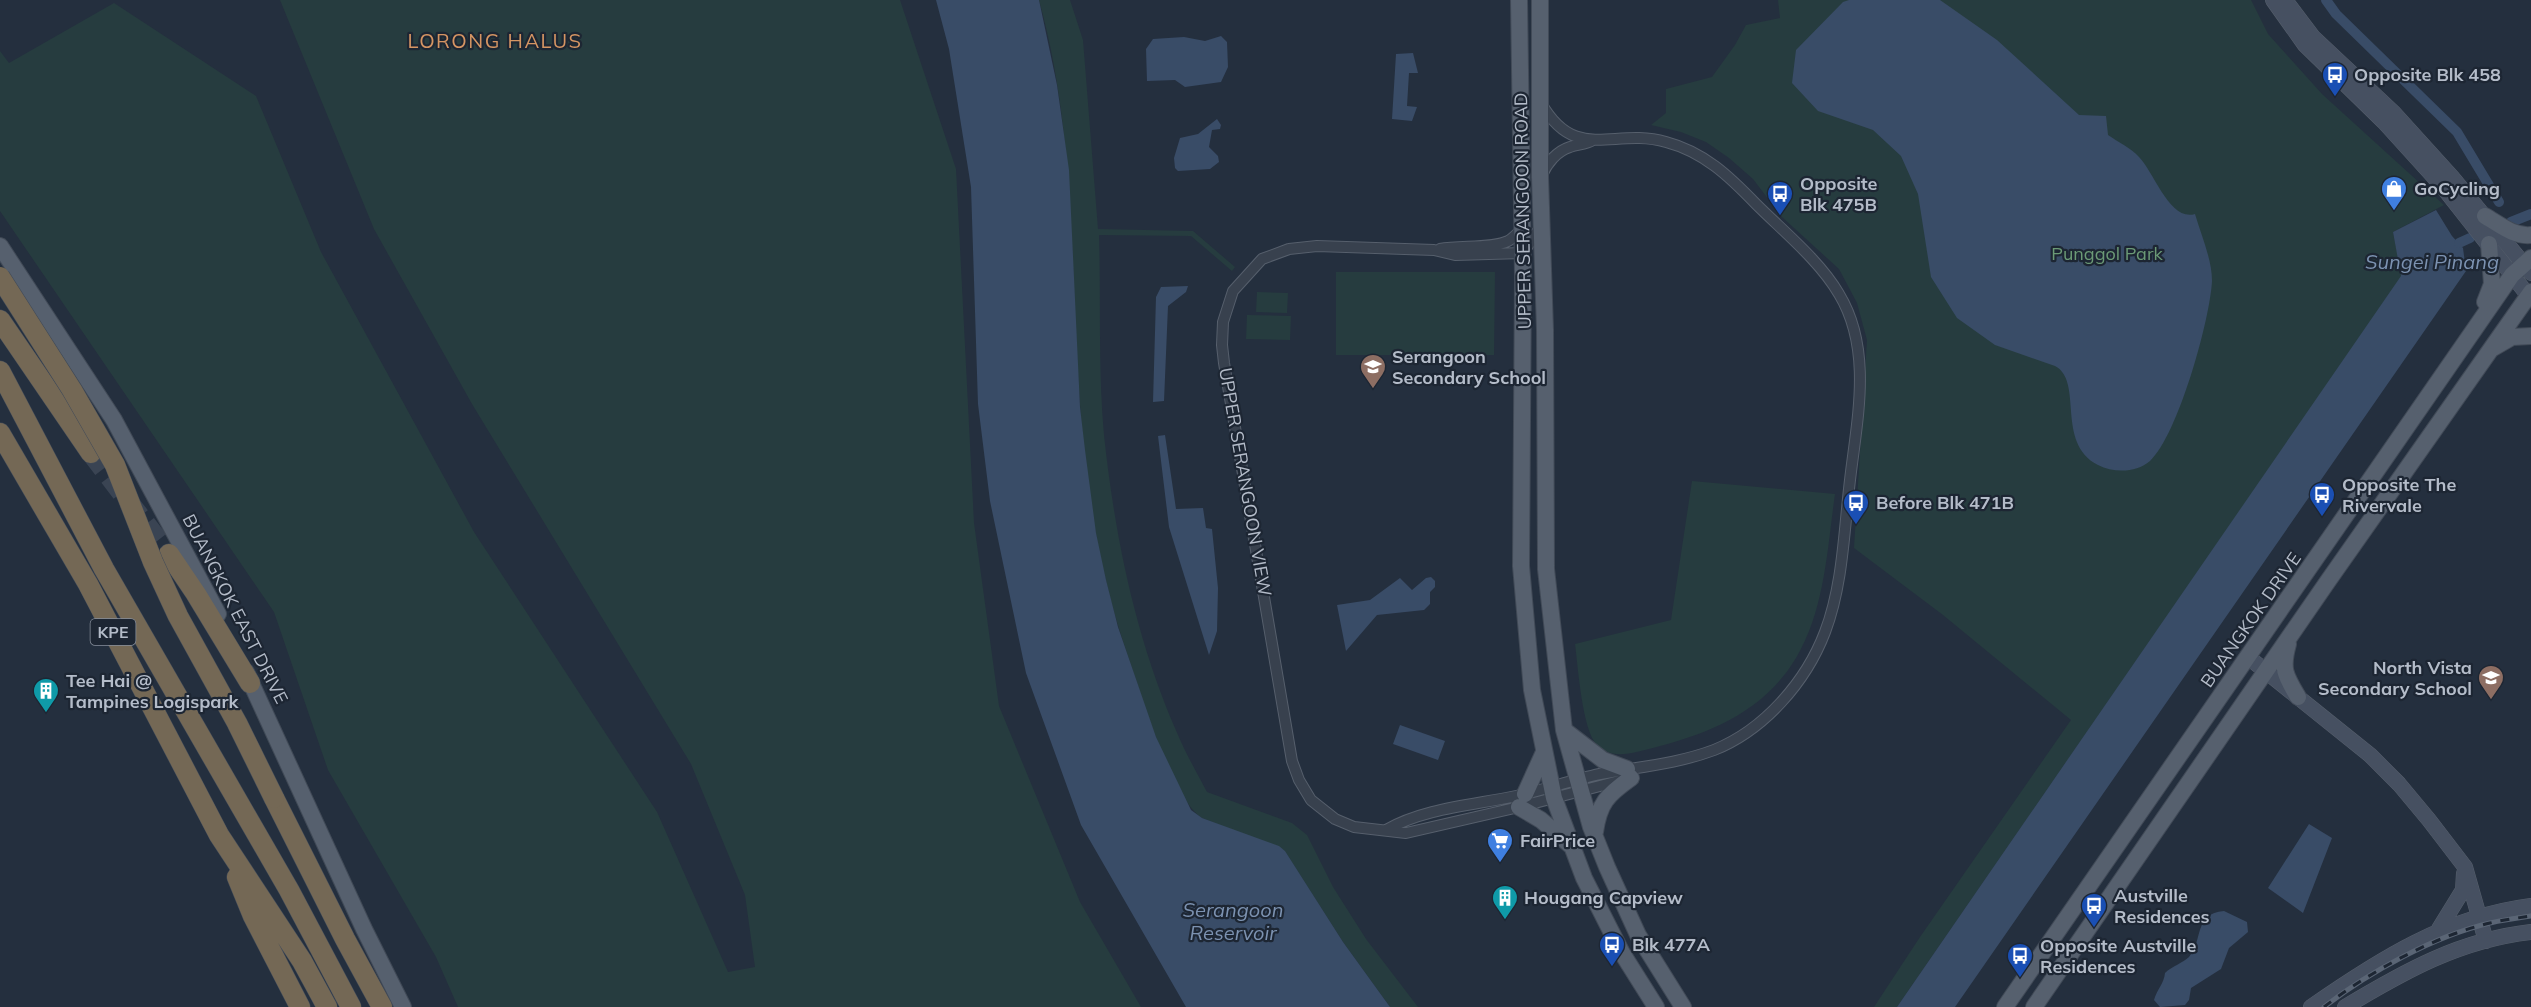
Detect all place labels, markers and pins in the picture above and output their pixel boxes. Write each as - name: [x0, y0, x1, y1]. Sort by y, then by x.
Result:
- bus stop icon: Opposite Blk 458: [2320, 60, 2350, 98]
- place label: Opposite Blk 458: [2354, 63, 2501, 86]
- place label: Opposite Blk 475B: [1800, 172, 1878, 216]
- shop icon: GoCycling: [2379, 174, 2409, 212]
- place label: GoCycling: [2414, 177, 2500, 200]
- bus stop icon: Opposite Blk 475B: [1765, 179, 1795, 217]
- place label: Serangoon Secondary School: [1392, 345, 1546, 389]
- school or university icon: Serangoon Secondary School: [1358, 352, 1388, 390]
- place label: Opposite The Rivervale: [2342, 473, 2456, 517]
- bus stop icon: Opposite The Rivervale: [2307, 480, 2337, 518]
- bus stop icon: Before Blk 471B: [1841, 488, 1871, 526]
- place label: Before Blk 471B: [1876, 491, 2014, 514]
- place label: North Vista Secondary School: [2318, 656, 2472, 700]
- school or university icon: North Vista Secondary School: [2476, 663, 2506, 701]
- place label: Tee Hai @ Tampines Logispark: [66, 669, 240, 713]
- building icon: Tee Hai @ Tampines Logispark: [31, 676, 61, 714]
- supermarket icon: FairPrice: [1485, 826, 1515, 864]
- place label: FairPrice: [1520, 829, 1595, 852]
- building icon: Hougang Capview: [1490, 883, 1520, 921]
- place label: Austville Residences: [2114, 884, 2210, 928]
- place label: Hougang Capview: [1524, 886, 1683, 909]
- bus stop icon: Austville Residences: [2079, 891, 2109, 929]
- bus stop icon: Blk 477A: [1597, 930, 1627, 968]
- place label: Blk 477A: [1632, 933, 1710, 956]
- place label: Opposite Austville Residences: [2040, 934, 2196, 978]
- bus stop icon: Opposite Austville Residences: [2005, 941, 2035, 979]

